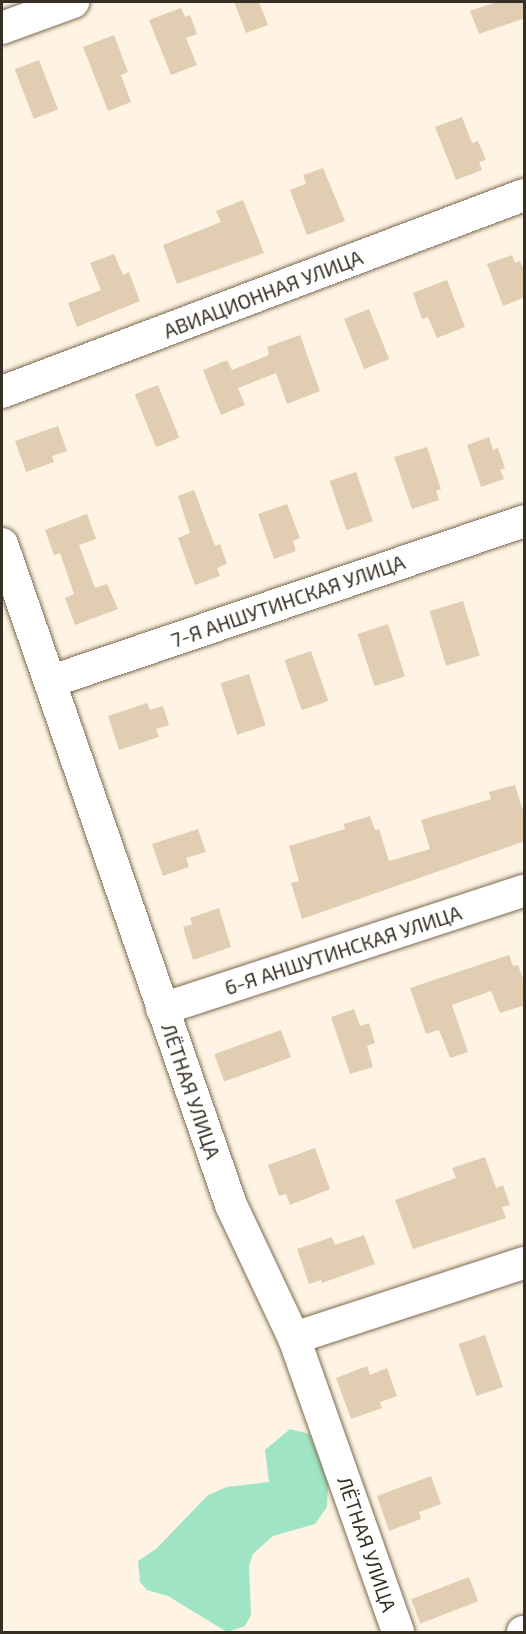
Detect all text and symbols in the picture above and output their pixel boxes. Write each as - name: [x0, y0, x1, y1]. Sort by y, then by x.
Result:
- street label: АВИАЦИОННАЯ УЛИЦА: [160, 245, 366, 343]
- street label: 7-Я АНШУТИНСКАЯ УЛИЦА: [168, 550, 408, 652]
- street label: 6-Я АНШУТИНСКАЯ УЛИЦА: [222, 900, 464, 1000]
- street label: ЛЁТНАЯ УЛИЦА: [157, 1020, 225, 1162]
- street label: ЛЁТНАЯ УЛИЦА: [333, 1473, 401, 1615]

